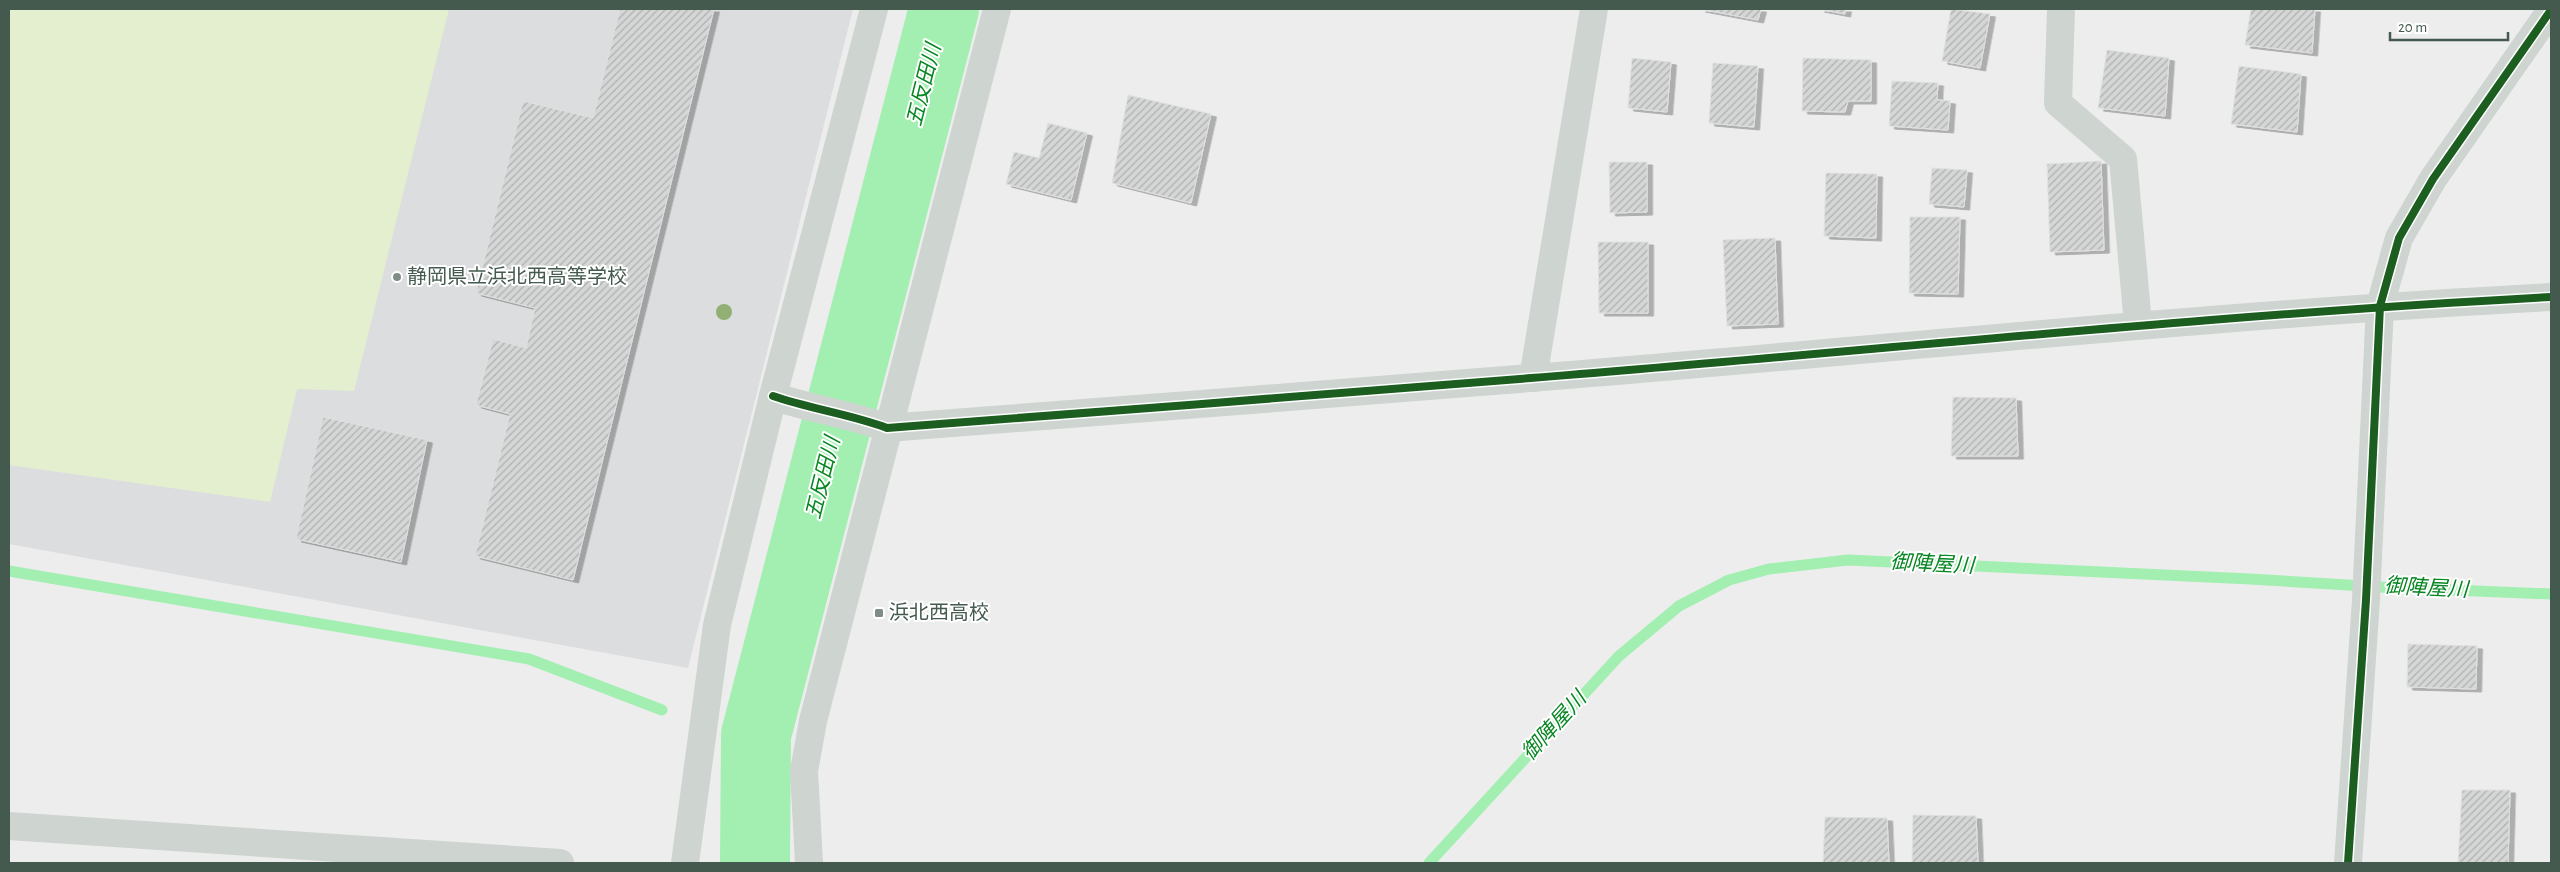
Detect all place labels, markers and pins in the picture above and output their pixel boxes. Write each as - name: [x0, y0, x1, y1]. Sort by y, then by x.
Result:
- place label: 静岡県立浜北西高等学校: [407, 266, 627, 287]
- marker: 静岡県立浜北西高等学校: [391, 271, 403, 283]
- place label: 浜北西高校: [889, 602, 989, 623]
- marker: 浜北西高校: [873, 607, 885, 619]

